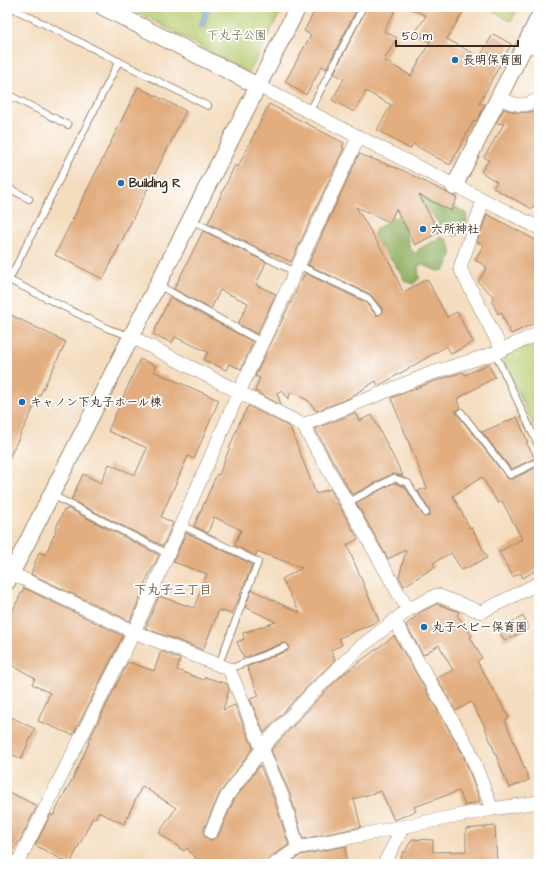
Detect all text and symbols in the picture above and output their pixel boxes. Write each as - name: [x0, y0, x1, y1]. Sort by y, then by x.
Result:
- scale bar: [396, 22, 518, 48]
- park label: 下丸子公園: [207, 27, 267, 44]
- text: 50 m: [402, 28, 433, 45]
- place label: 長明保育園: [463, 52, 523, 69]
- marker: 長明保育園: [450, 55, 460, 65]
- place label: Building R: [129, 175, 181, 194]
- marker: Building R: [116, 178, 126, 188]
- place label: 六所神社: [431, 221, 479, 238]
- marker: 六所神社: [418, 224, 428, 234]
- place label: キャノン下丸子ホール棟: [30, 394, 162, 411]
- marker: キャノン下丸子ホール棟: [17, 397, 27, 407]
- district label: 下丸子三丁目: [134, 581, 212, 599]
- place label: 丸子ベビー保育園: [432, 619, 528, 636]
- marker: 丸子ベビー保育園: [419, 622, 429, 632]

